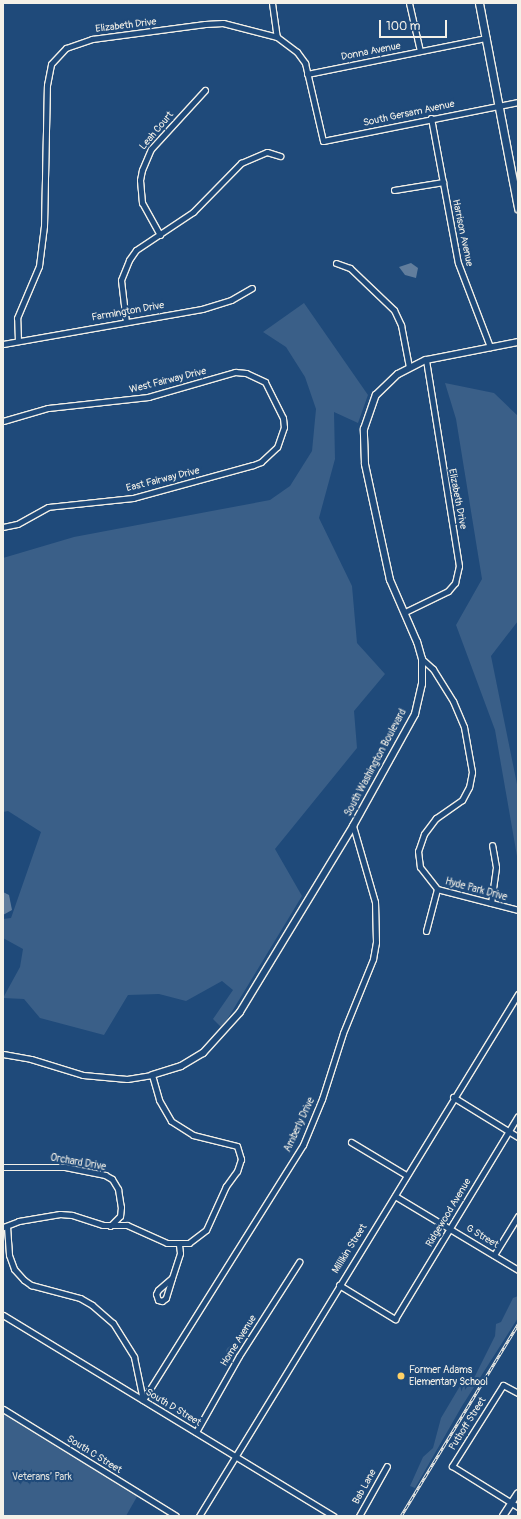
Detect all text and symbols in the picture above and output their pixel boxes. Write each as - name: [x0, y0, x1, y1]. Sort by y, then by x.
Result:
- scale bar: [381, 12, 449, 38]
- street label: Elizabeth Drive: [95, 16, 157, 36]
- text: 100 m: [386, 19, 420, 34]
- street label: Donna Avenue: [340, 40, 402, 64]
- street label: South Gersam Avenue: [362, 98, 456, 130]
- street label: Leah Court: [138, 109, 176, 153]
- street label: Harrison Avenue: [449, 198, 475, 268]
- street label: Farmington Drive: [91, 300, 165, 324]
- street label: West Fairway Drive: [128, 366, 208, 396]
- street label: East Fairway Drive: [125, 465, 201, 495]
- street label: Elizabeth Drive: [445, 468, 469, 530]
- street label: South Washington Boulevard: [343, 707, 409, 819]
- street label: Hyde Park Drive: [444, 876, 508, 904]
- street label: Amberly Drive: [282, 1096, 318, 1154]
- street label: Orchard Drive: [49, 1152, 107, 1174]
- street label: Ridgewood Avenue: [424, 1177, 474, 1249]
- street label: Millikin Street: [330, 1222, 370, 1276]
- street label: G Street: [464, 1223, 500, 1251]
- street label: Home Avenue: [219, 1313, 259, 1369]
- place label: Former Adams Elementary School: [409, 1364, 488, 1388]
- marker: Former Adams Elementary School: [396, 1371, 406, 1381]
- street label: South D Street: [143, 1387, 203, 1429]
- street label: Puthoff Street: [447, 1395, 489, 1453]
- street label: South C Street: [64, 1433, 124, 1477]
- street label: Bab Lane: [351, 1467, 379, 1507]
- park label: Veterans’ Park: [12, 1472, 72, 1484]

